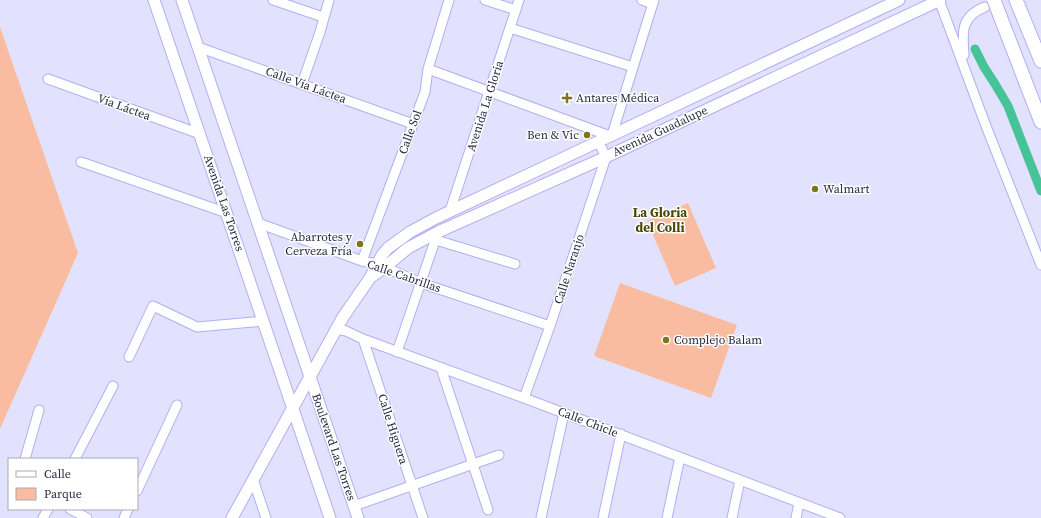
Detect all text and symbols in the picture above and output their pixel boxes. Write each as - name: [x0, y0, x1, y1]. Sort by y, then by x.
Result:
- street label: Avenida La Gloria: [463, 58, 508, 154]
- street label: Calle Vía Láctea: [263, 63, 349, 107]
- street label: Vía Láctea: [95, 90, 154, 124]
- place label: Antares Médica: [576, 90, 660, 106]
- marker: Antares Médica: [561, 92, 573, 104]
- street label: Avenida Guadalupe: [610, 102, 710, 160]
- street label: Calle Sol: [395, 107, 426, 156]
- place label: Ben & Vic: [527, 127, 579, 143]
- marker: Ben & Vic: [582, 130, 592, 140]
- street label: Avenida Las Torres: [200, 153, 248, 253]
- place label: Walmart: [823, 181, 870, 197]
- marker: Walmart: [810, 184, 820, 194]
- district label: La Gloria del Colli: [633, 204, 687, 236]
- place label: Abarrotes y Cerveza Fría: [285, 229, 353, 259]
- street label: Calle Naranjo: [550, 232, 588, 306]
- marker: Abarrotes y Cerveza Fría: [355, 239, 365, 249]
- street label: Calle Cabrillas: [365, 256, 443, 296]
- place label: Complejo Balam: [674, 332, 762, 348]
- marker: Complejo Balam: [661, 335, 671, 345]
- street label: Boulevard Las Torres: [308, 391, 360, 503]
- street label: Calle Higuera: [374, 392, 412, 467]
- street label: Calle Chicle: [555, 403, 621, 441]
- legend: [8, 458, 138, 510]
- text: Calle: [44, 466, 71, 482]
- text: Parque: [44, 486, 82, 502]

